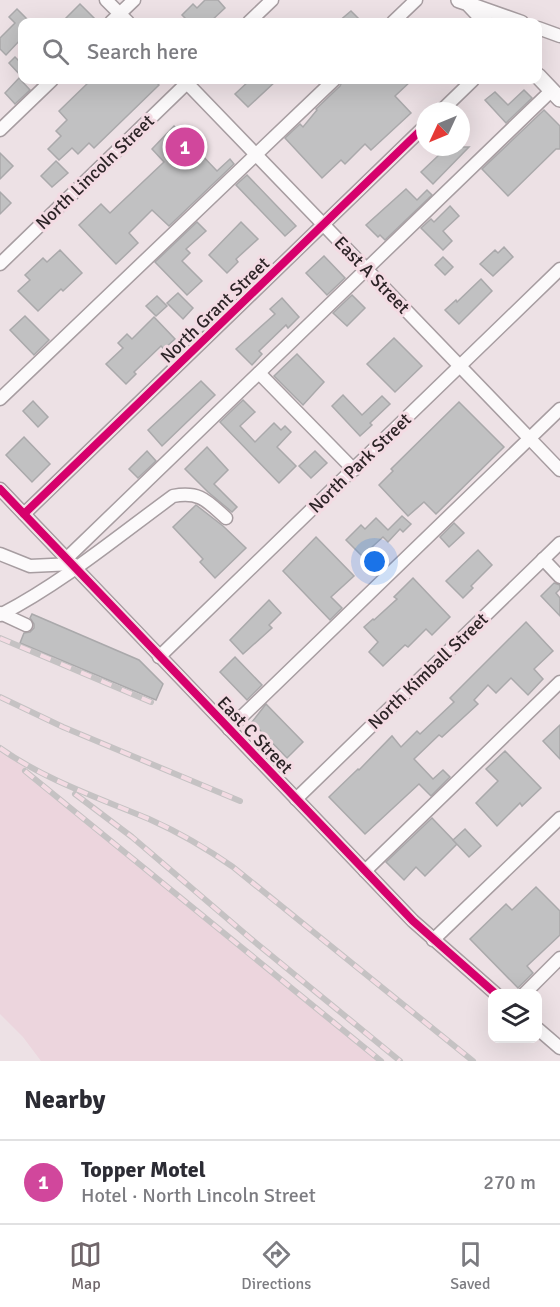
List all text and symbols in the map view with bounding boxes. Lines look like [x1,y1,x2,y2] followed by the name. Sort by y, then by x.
[18,18,542,84] search box
[39,35,72,68] icon: search
[87,38,198,65] text: Search here
[416,102,470,156] north arrow
[31,110,159,234] street label: North Lincoln Street
[166,124,204,170] pin: 1
[330,232,414,318] street label: East A Street
[156,252,274,368] street label: North Grant Street
[304,409,416,517] street label: North Park Street
[360,547,389,576] your location
[363,608,493,734] street label: North Kimball Street
[213,692,297,778] street label: East C Street
[488,989,542,1043] map controls
[488,989,542,1043] button: layers
[24,1084,105,1116] text: Nearby
[81,1156,206,1183] text: Topper Motel
[38,1170,49,1195] text: 1
[483,1170,536,1195] text: 270 m
[81,1183,316,1208] text: Hotel · North Lincoln Street
[69,1238,102,1294] tab: Map
[241,1238,311,1294] tab: Directions
[450,1238,491,1294] tab: Saved

